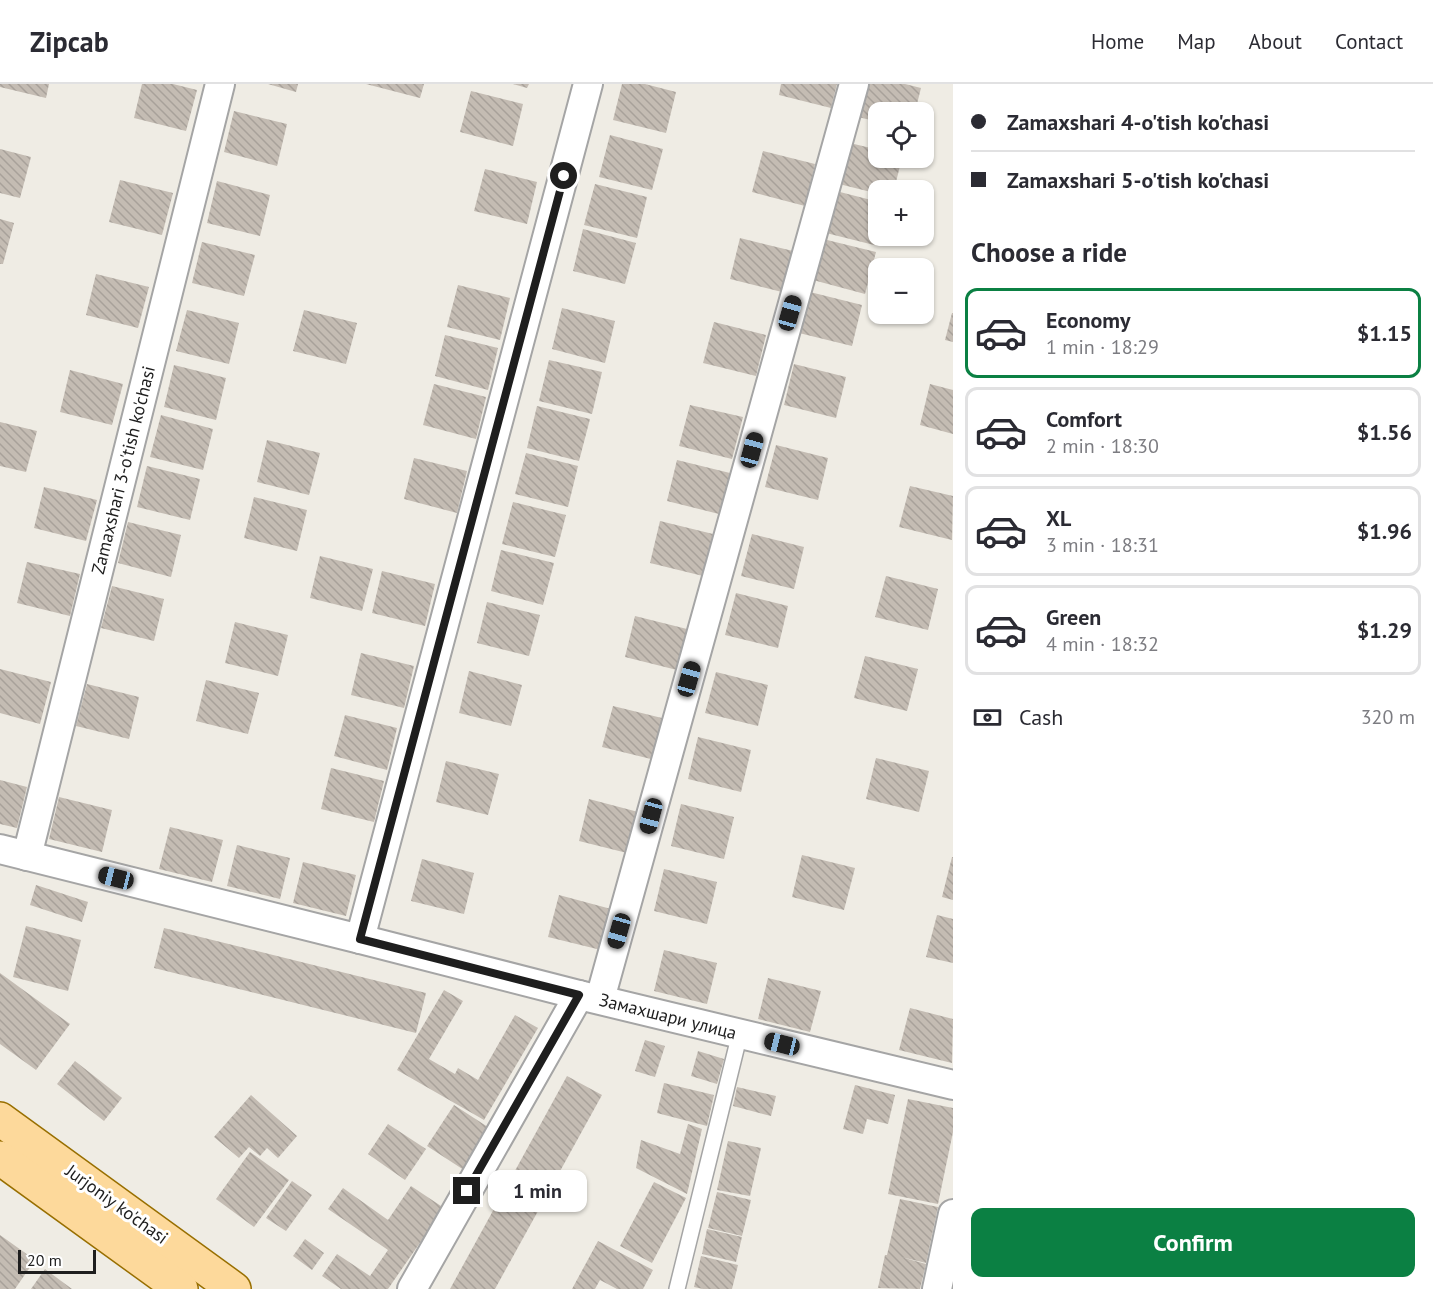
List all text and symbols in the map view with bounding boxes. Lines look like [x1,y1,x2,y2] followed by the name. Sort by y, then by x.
[30,23,109,60] text: Zipcab
[1091,28,1144,55] text: Home
[1177,28,1216,55] text: Map
[1249,28,1302,55] text: About
[1335,28,1403,55] text: Contact
[868,102,934,324] map controls
[868,102,934,168] button: locate
[1007,108,1269,136] text: Zamaxshari 4-o'tish ko'chasi
[550,162,577,189] route start
[1007,166,1269,194] text: Zamaxshari 5-o'tish ko'chasi
[868,180,934,246] button: +
[971,235,1127,269] text: Choose a ride
[868,258,934,324] button: −
[776,293,804,333] car
[974,306,1028,360] icon: car
[1046,306,1130,334] text: Economy
[1357,319,1412,347] text: $1.15
[1046,334,1159,360] text: 1 min · 18:29
[86,363,160,577] street label: Zamaxshari 3-o'tish ko'chasi
[974,405,1028,459] icon: car
[1046,405,1122,433] text: Comfort
[1357,418,1412,446] text: $1.56
[739,430,765,470] car
[1046,433,1159,459] text: 2 min · 18:30
[974,504,1028,558] icon: car
[1046,504,1071,532] text: XL
[1357,517,1412,545] text: $1.96
[1046,532,1159,558] text: 3 min · 18:31
[974,603,1028,657] icon: car
[1046,603,1101,631] text: Green
[1357,616,1412,644] text: $1.29
[1046,631,1159,657] text: 4 min · 18:32
[675,659,703,699] car
[971,701,1004,734] icon: cash
[1019,703,1063,731] text: Cash
[1361,704,1415,730] text: 320 m
[638,796,664,836] car
[96,865,136,891] car
[605,911,633,951] car
[597,988,739,1044] street label: Замахшари улица
[762,1031,802,1057] car
[60,1158,173,1249] street label: Jurjoniy ko'chasi
[488,1170,587,1212] callout: 1 min
[453,1177,480,1204] route end
[513,1178,562,1204] text: 1 min
[971,1208,1415,1277] button: Confirm
[18,1247,96,1274] scale bar
[27,1250,62,1270] text: 20 m

